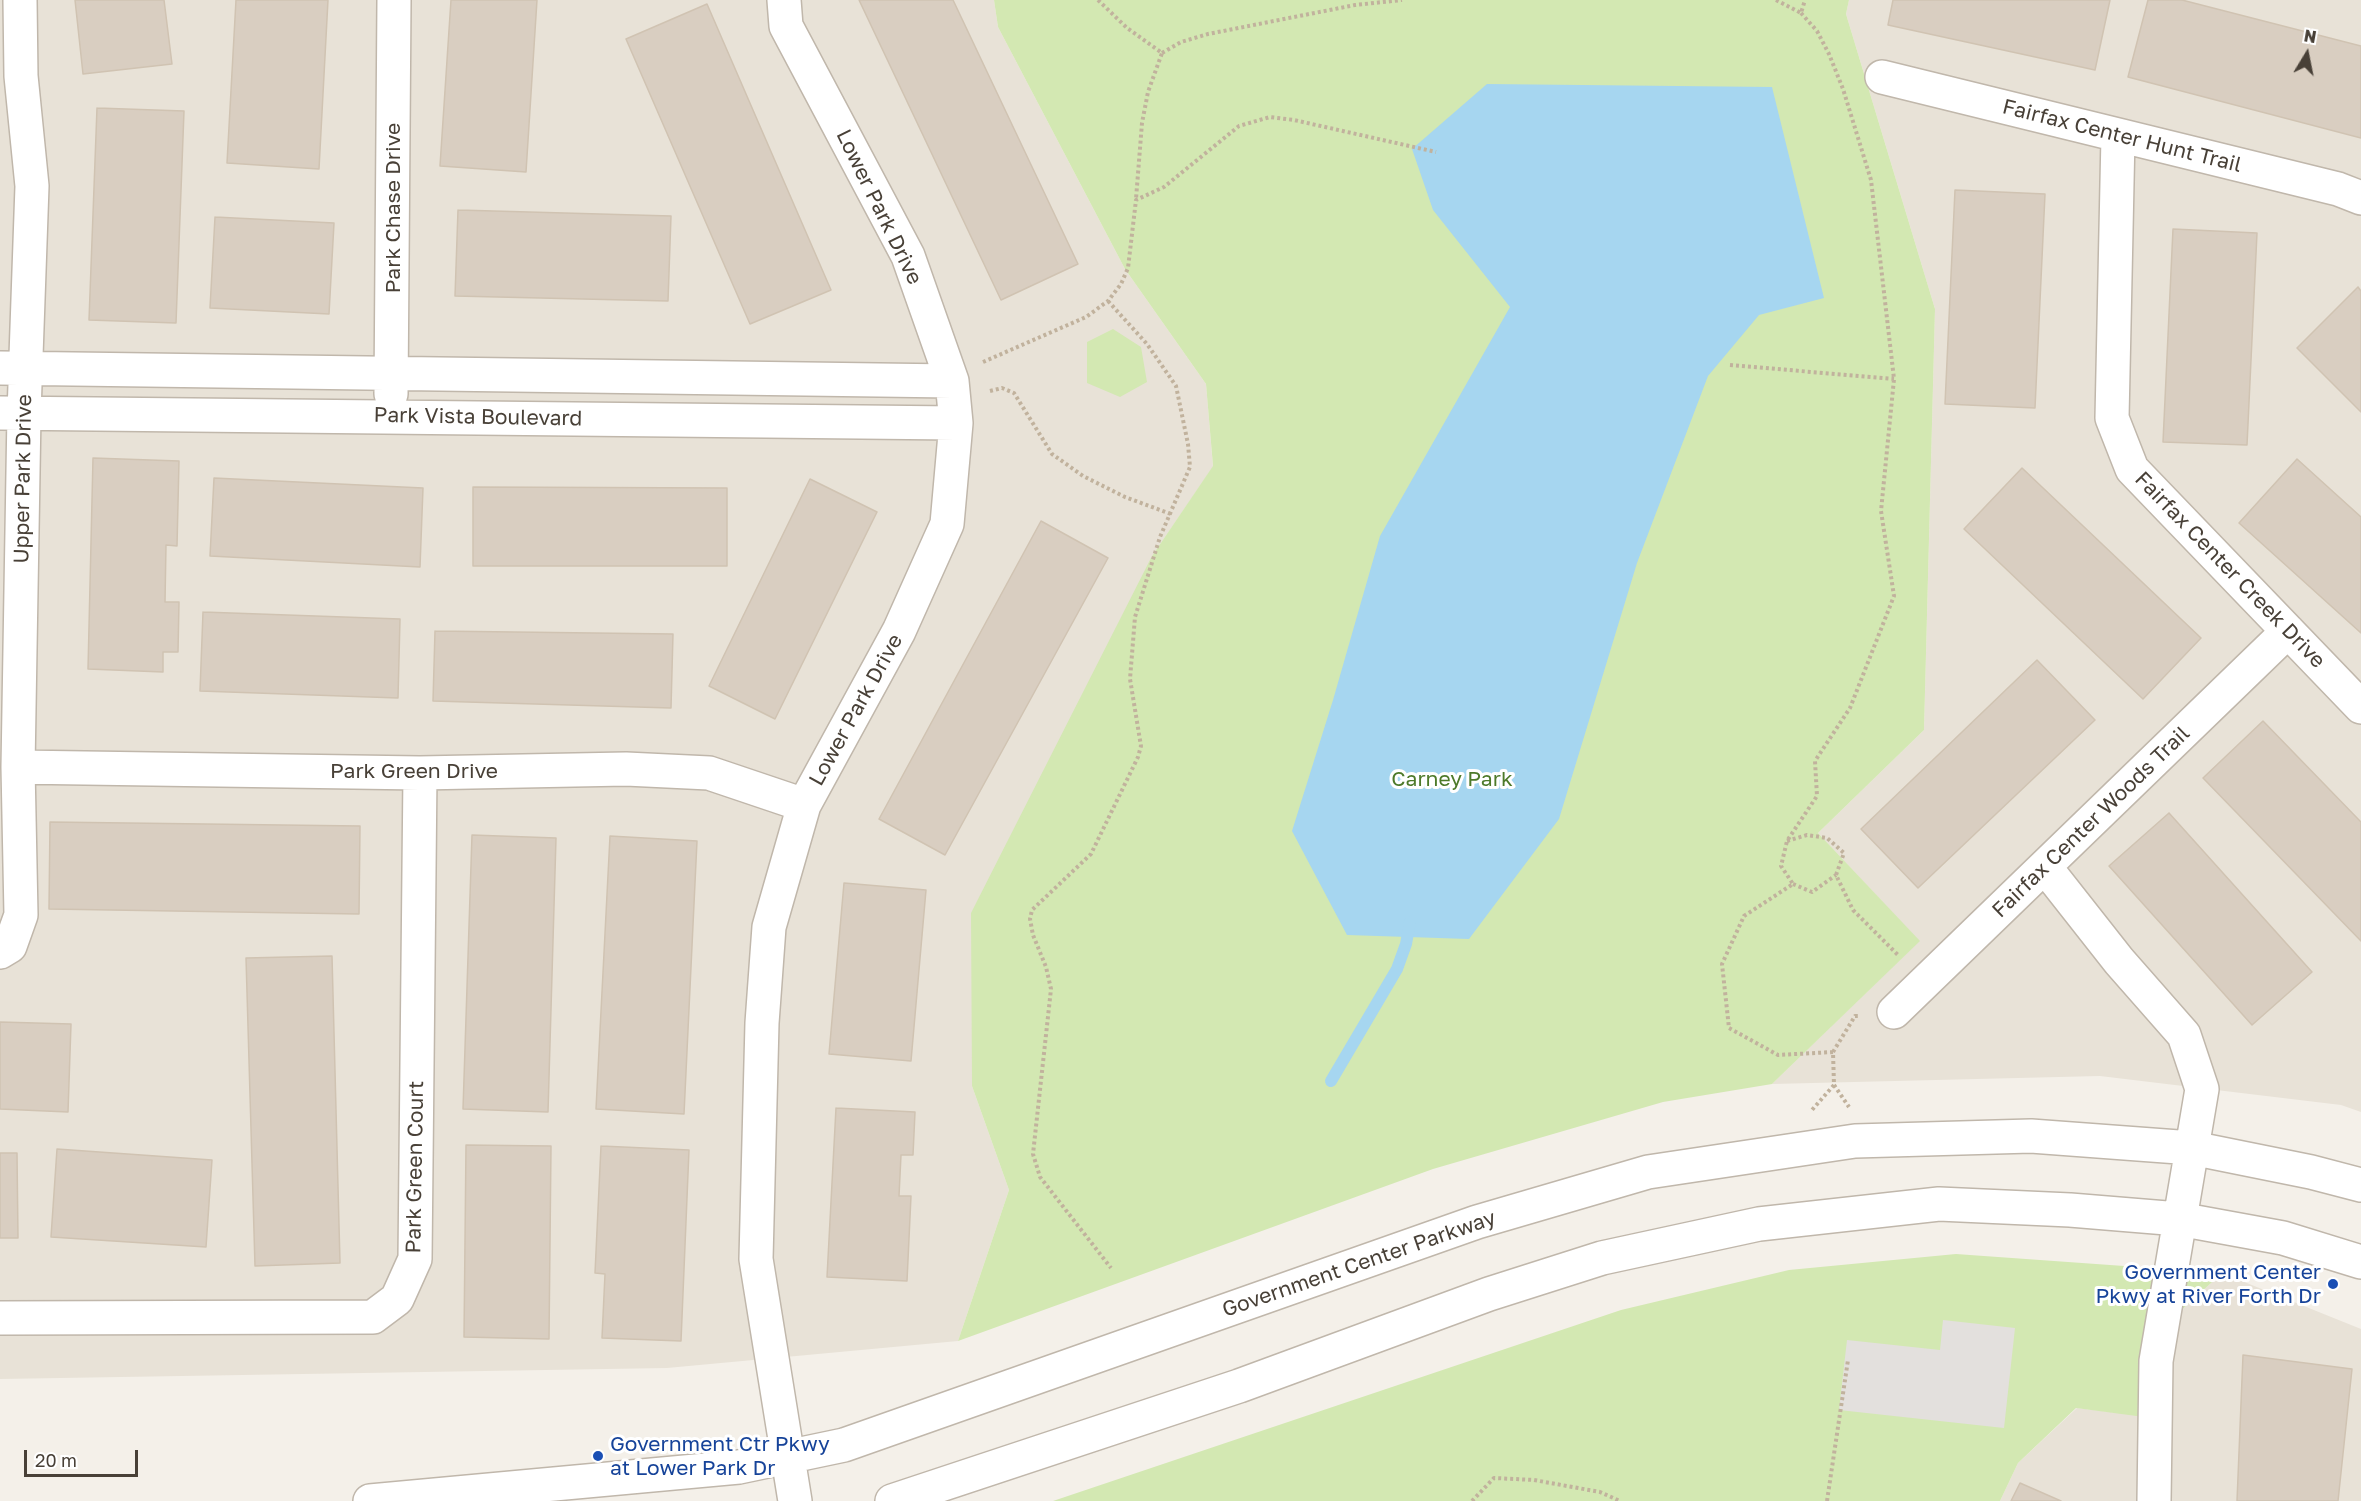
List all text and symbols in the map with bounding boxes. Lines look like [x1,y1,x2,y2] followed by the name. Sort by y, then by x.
[2277,24,2337,84] north arrow
[2302,25,2318,47] text: N
[2000,94,2244,178] street label: Fairfax Center Hunt Trail
[380,123,406,293] street label: Park Chase Drive
[831,125,927,289] street label: Lower Park Drive
[9,394,37,564] street label: Upper Park Drive
[373,403,583,431] street label: Park Vista Boulevard
[2130,467,2330,673] street label: Fairfax Center Creek Drive
[804,630,908,790] street label: Lower Park Drive
[1987,721,2195,923] street label: Fairfax Center Woods Trail
[330,758,498,784] street label: Park Green Drive
[1391,766,1513,792] park label: Carney Park
[401,1080,429,1254] street label: Park Green Court
[1219,1205,1499,1323] street label: Government Center Parkway
[2096,1259,2321,1309] place label: Government Center Pkwy at River Forth Dr
[2326,1277,2340,1291] marker: Government Center Pkwy at River Forth Dr
[610,1431,830,1481] place label: Government Ctr Pkwy at Lower Park Dr
[27,1438,141,1476] scale bar
[35,1449,77,1471] text: 20 m
[591,1449,605,1463] marker: Government Ctr Pkwy at Lower Park Dr

